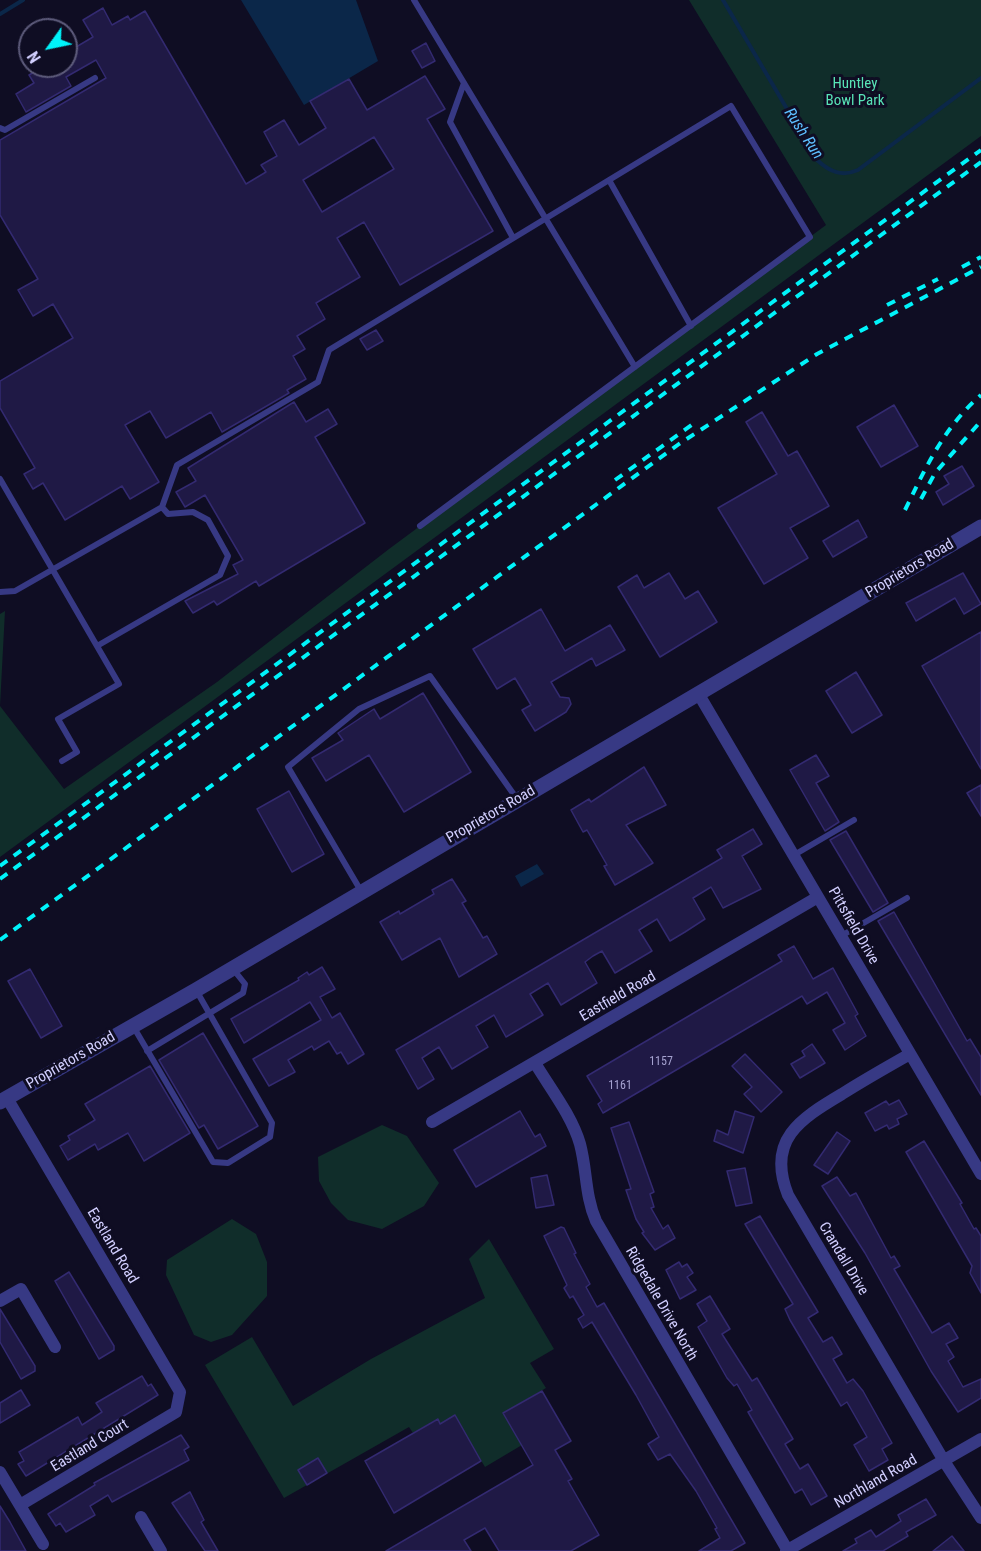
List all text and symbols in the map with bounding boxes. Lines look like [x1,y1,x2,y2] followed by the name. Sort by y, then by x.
[18,18,78,78] north arrow
[24,48,45,66] text: N
[825,75,885,110] park label: Huntley Bowl Park
[779,105,827,163] water label: Rush Run
[863,536,957,602] street label: Proprietors Road
[443,782,539,848] street label: Proprietors Road
[824,884,882,968] street label: Pittsfield Drive
[577,968,659,1026] street label: Eastfield Road
[23,1028,119,1094] street label: Proprietors Road
[649,1055,673,1069] house number: 1157
[608,1079,632,1093] house number: 1161
[82,1205,142,1287] street label: Eastland Road
[814,1219,872,1299] street label: Crandall Drive
[621,1244,701,1364] street label: Ridgedale Drive North
[48,1416,132,1476] street label: Eastland Court
[832,1451,920,1513] street label: Northland Road

